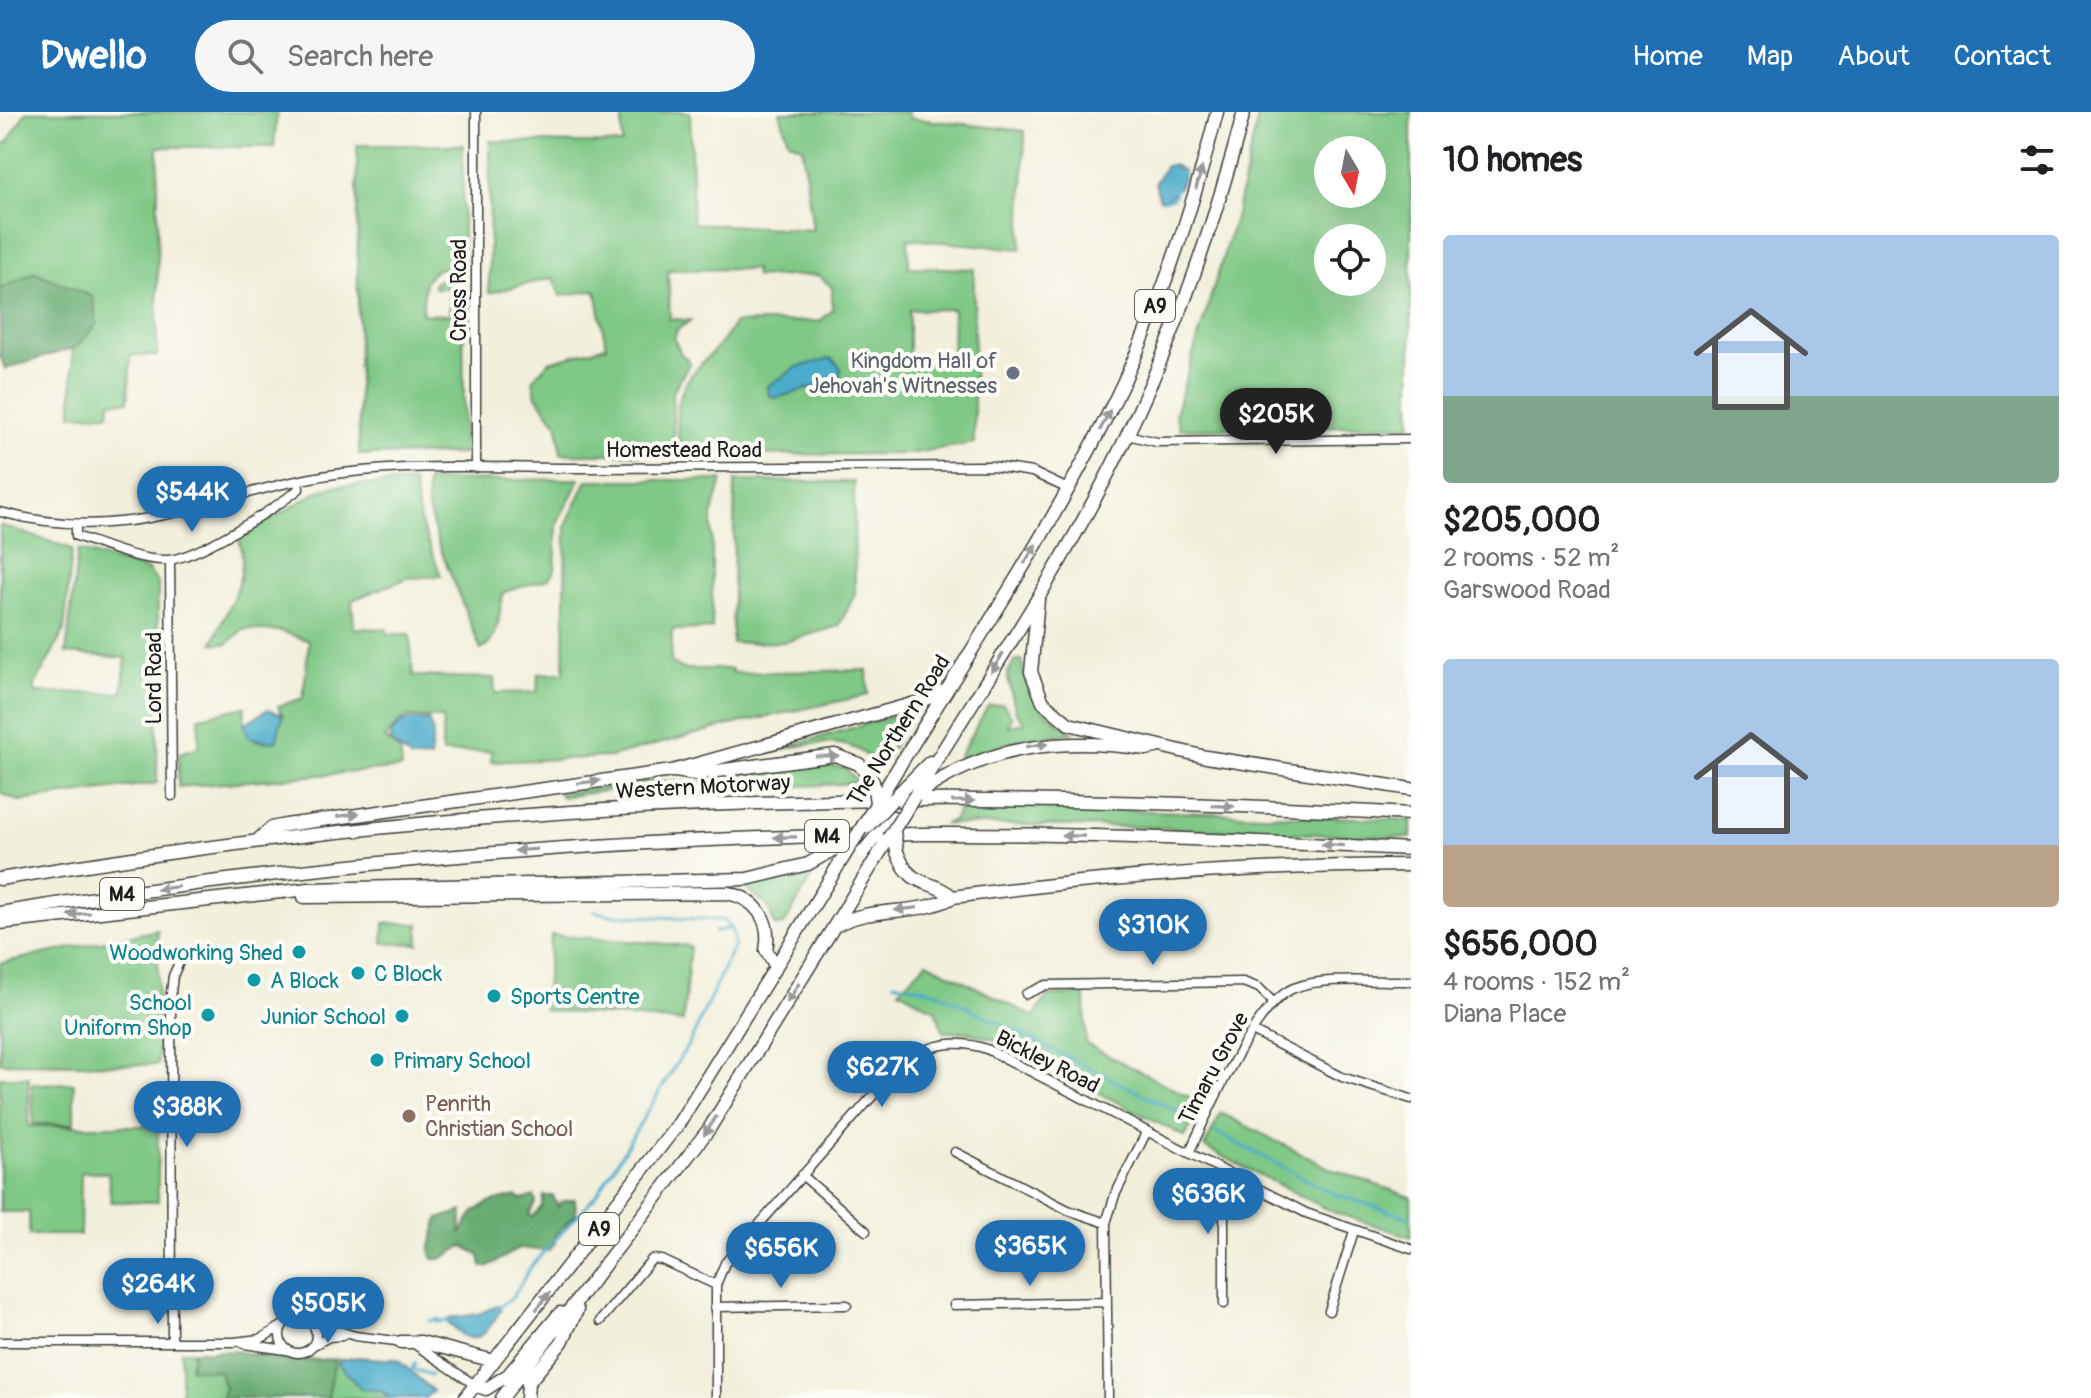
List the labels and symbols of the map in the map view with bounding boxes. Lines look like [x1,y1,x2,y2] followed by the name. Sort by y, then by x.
[1314,136,1386,208] north arrow
[1194,166,1206,191] one-way arrow
[445,239,473,341] street label: Cross Road
[1135,290,1175,322] road number: A9
[809,347,997,400] place label: Kingdom Hall of Jehovah's Witnesses
[1004,364,1022,382] marker: Kingdom Hall of Jehovah's Witnesses
[1220,388,1332,456] pin: $205K
[1098,409,1112,432] one-way arrow
[606,436,762,464] street label: Homestead Road
[136,466,248,534] pin: $544K
[1022,544,1037,565] one-way arrow
[140,632,168,724] street label: Lord Road
[841,650,957,811] street label: The Northern Road
[991,652,1005,674] one-way arrow
[1025,738,1050,751] one-way arrow
[815,750,840,762] one-way arrow
[615,768,791,806] street label: Western Motorway
[577,776,602,789] one-way arrow
[951,795,976,807] one-way arrow
[1211,799,1236,812] one-way arrow
[336,808,361,821] one-way arrow
[805,820,849,852] road number: M4
[1060,829,1085,842] one-way arrow
[772,831,797,844] one-way arrow
[1320,839,1345,852] one-way arrow
[513,844,538,857] one-way arrow
[100,878,144,910] road number: M4
[155,882,180,895] one-way arrow
[1097,899,1209,967] pin: $310K
[893,903,918,916] one-way arrow
[66,908,91,921] one-way arrow
[109,939,283,967] place label: Woodworking Shed
[290,943,308,961] marker: Woodworking Shed
[374,960,442,988] place label: C Block
[349,964,367,982] marker: C Block
[270,967,339,995] place label: A Block
[245,971,263,989] marker: A Block
[787,982,801,1004] one-way arrow
[510,983,640,1011] place label: Sports Centre
[485,987,503,1005] marker: Sports Centre
[64,989,192,1042] place label: School Uniform Shop
[260,1003,386,1031] place label: Junior School
[199,1006,217,1024] marker: School Uniform Shop
[393,1007,411,1025] marker: Junior School
[1173,1007,1255,1130] street label: Timaru Grove
[991,1024,1104,1100] street label: Bickley Road
[826,1041,938,1109] pin: $627K
[393,1047,531,1075] place label: Primary School
[368,1051,386,1069] marker: Primary School
[131,1081,243,1149] pin: $388K
[425,1090,573,1143] place label: Penrith Christian School
[400,1107,418,1125] marker: Penrith Christian School
[703,1116,718,1137] one-way arrow
[1152,1168,1264,1236] pin: $636K
[579,1213,619,1245] road number: A9
[974,1220,1086,1288] pin: $365K
[725,1222,837,1290] pin: $656K
[102,1258,214,1326] pin: $264K
[272,1277,384,1345] pin: $505K
[535,1291,551,1311] one-way arrow

